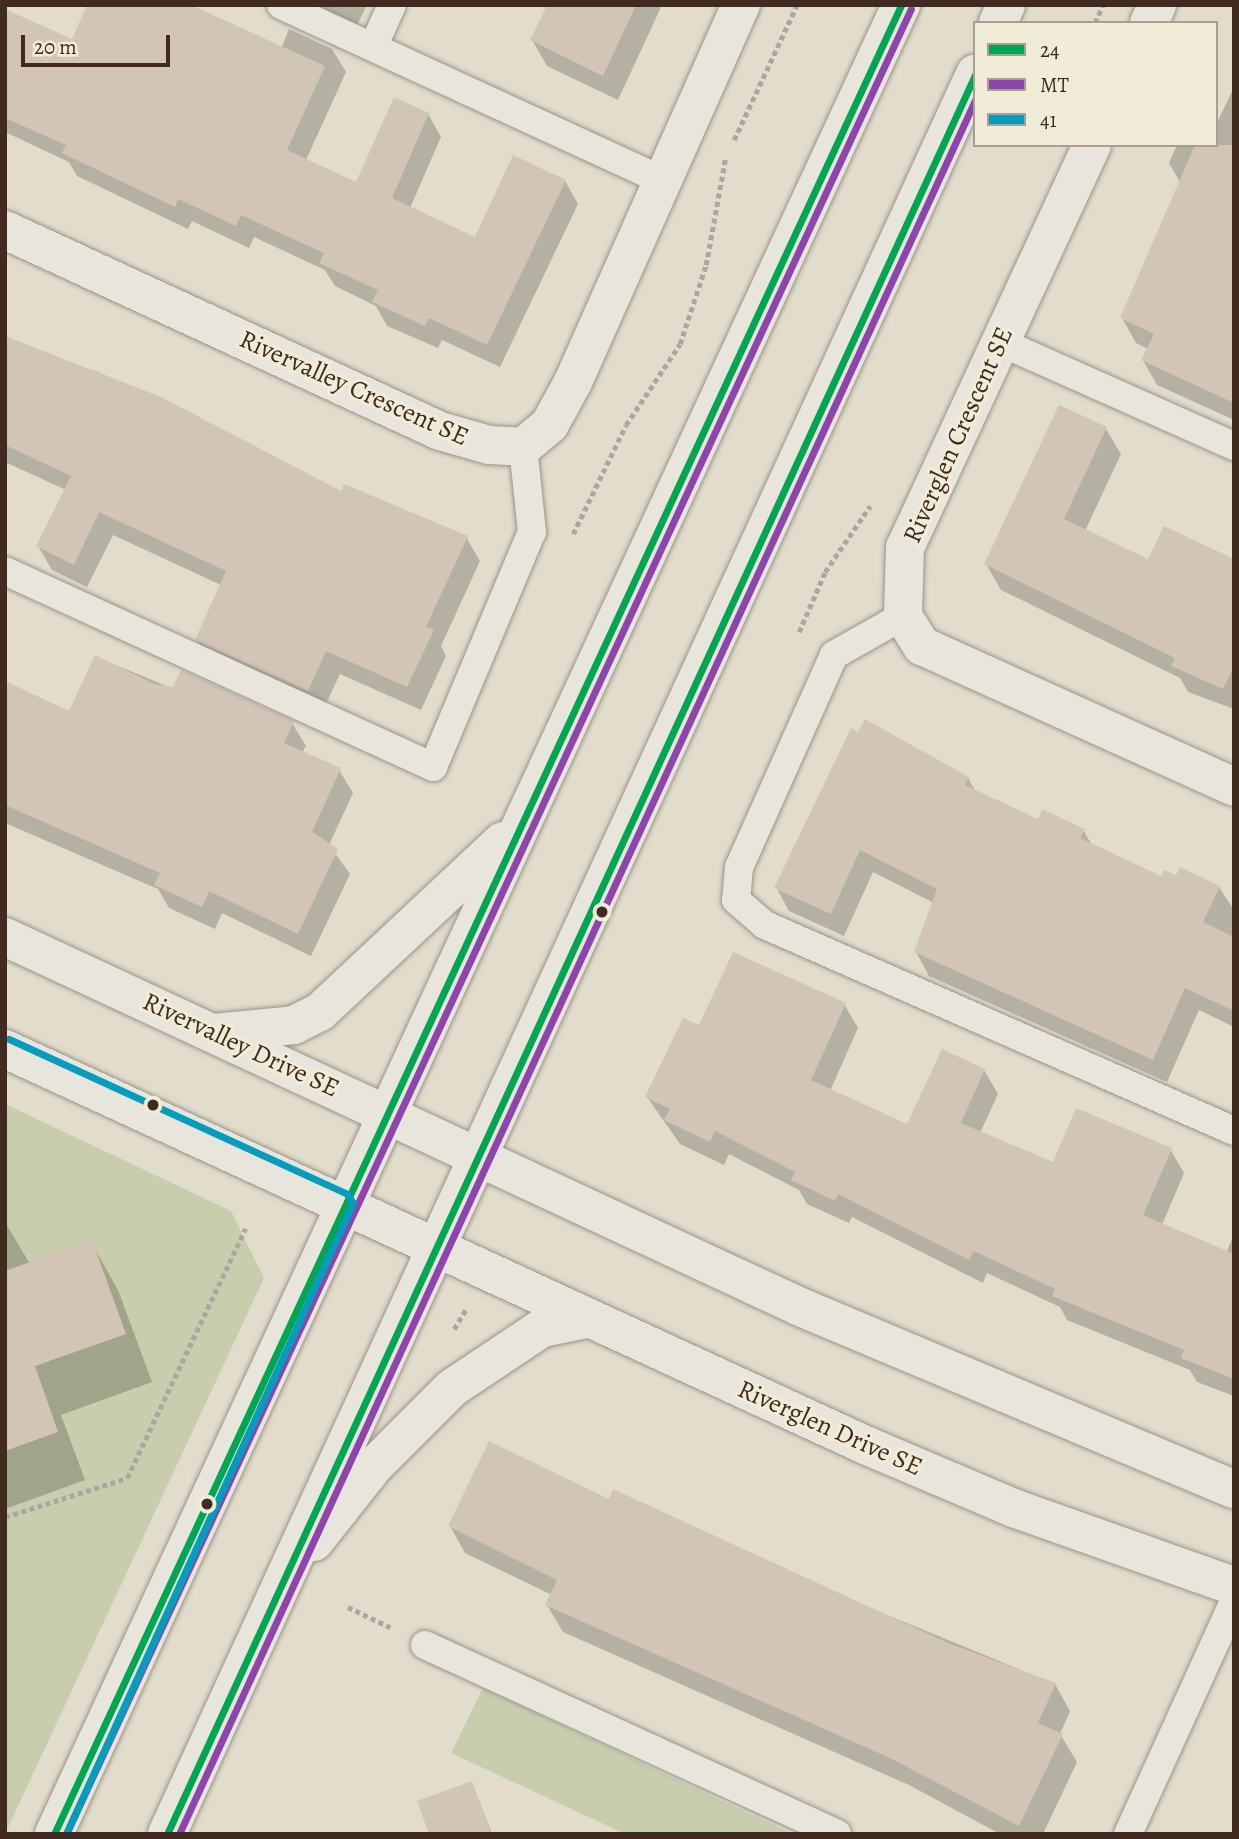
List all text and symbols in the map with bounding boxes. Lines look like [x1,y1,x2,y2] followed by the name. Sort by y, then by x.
[24,21,173,65] scale bar
[973,21,1218,147] legend
[34,33,77,61] text: 20 m
[1040,36,1060,64] text: 24
[1040,71,1069,99] text: MT
[1040,106,1057,134] text: 41
[896,322,1020,548] street label: Riverglen Crescent SE
[235,323,473,453] street label: Rivervalley Crescent SE
[595,905,609,919] unlabelled marker
[138,986,344,1104] street label: Rivervalley Drive SE
[146,1098,160,1112] unlabelled marker
[733,1373,927,1483] street label: Riverglen Drive SE
[200,1497,214,1511] unlabelled marker

